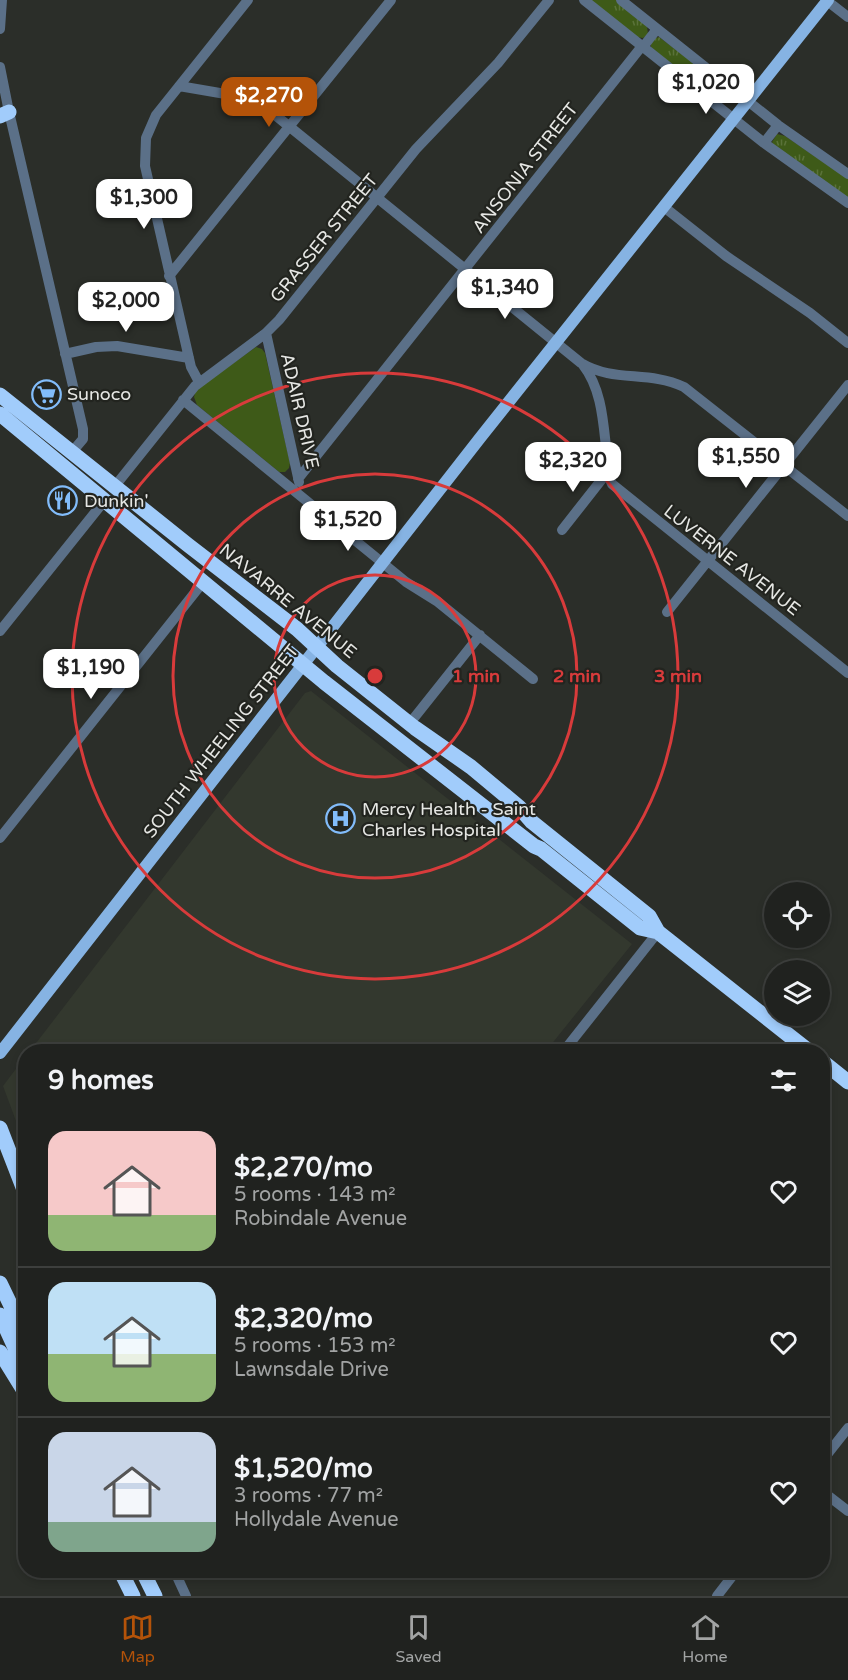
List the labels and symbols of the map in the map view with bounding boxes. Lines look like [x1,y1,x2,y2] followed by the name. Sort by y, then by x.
[657,64,755,115] pin: $1,020
[220,77,318,128] pin: $2,270
[467,98,583,238] street label: ANSONIA STREET
[265,169,383,307] street label: GRASSER STREET
[95,179,193,230] pin: $1,300
[456,269,554,320] pin: $1,340
[77,282,175,333] pin: $2,000
[276,351,324,471] street label: ADAIR DRIVE
[30,378,62,410] supermarket icon: Sunoco
[67,383,131,405] place label: Sunoco
[697,438,795,489] pin: $1,550
[524,442,622,493] pin: $2,320
[47,485,79,517] restaurant icon: Dunkin'
[84,490,149,512] place label: Dunkin'
[659,500,805,620] street label: LUVERNE AVENUE
[299,501,397,552] pin: $1,520
[215,539,361,663] street label: NAVARRE AVENUE
[139,640,303,842] street label: SOUTH WHEELING STREET
[42,649,140,700] pin: $1,190
[452,665,500,687] text: 1 min
[553,665,601,687] text: 2 min
[654,665,702,687] text: 3 min
[365,666,385,686] centre of rings
[362,798,536,841] place label: Mercy Health - Saint Charles Hospital
[325,803,357,835] hospital icon: Mercy Health - Saint Charles Hospital

